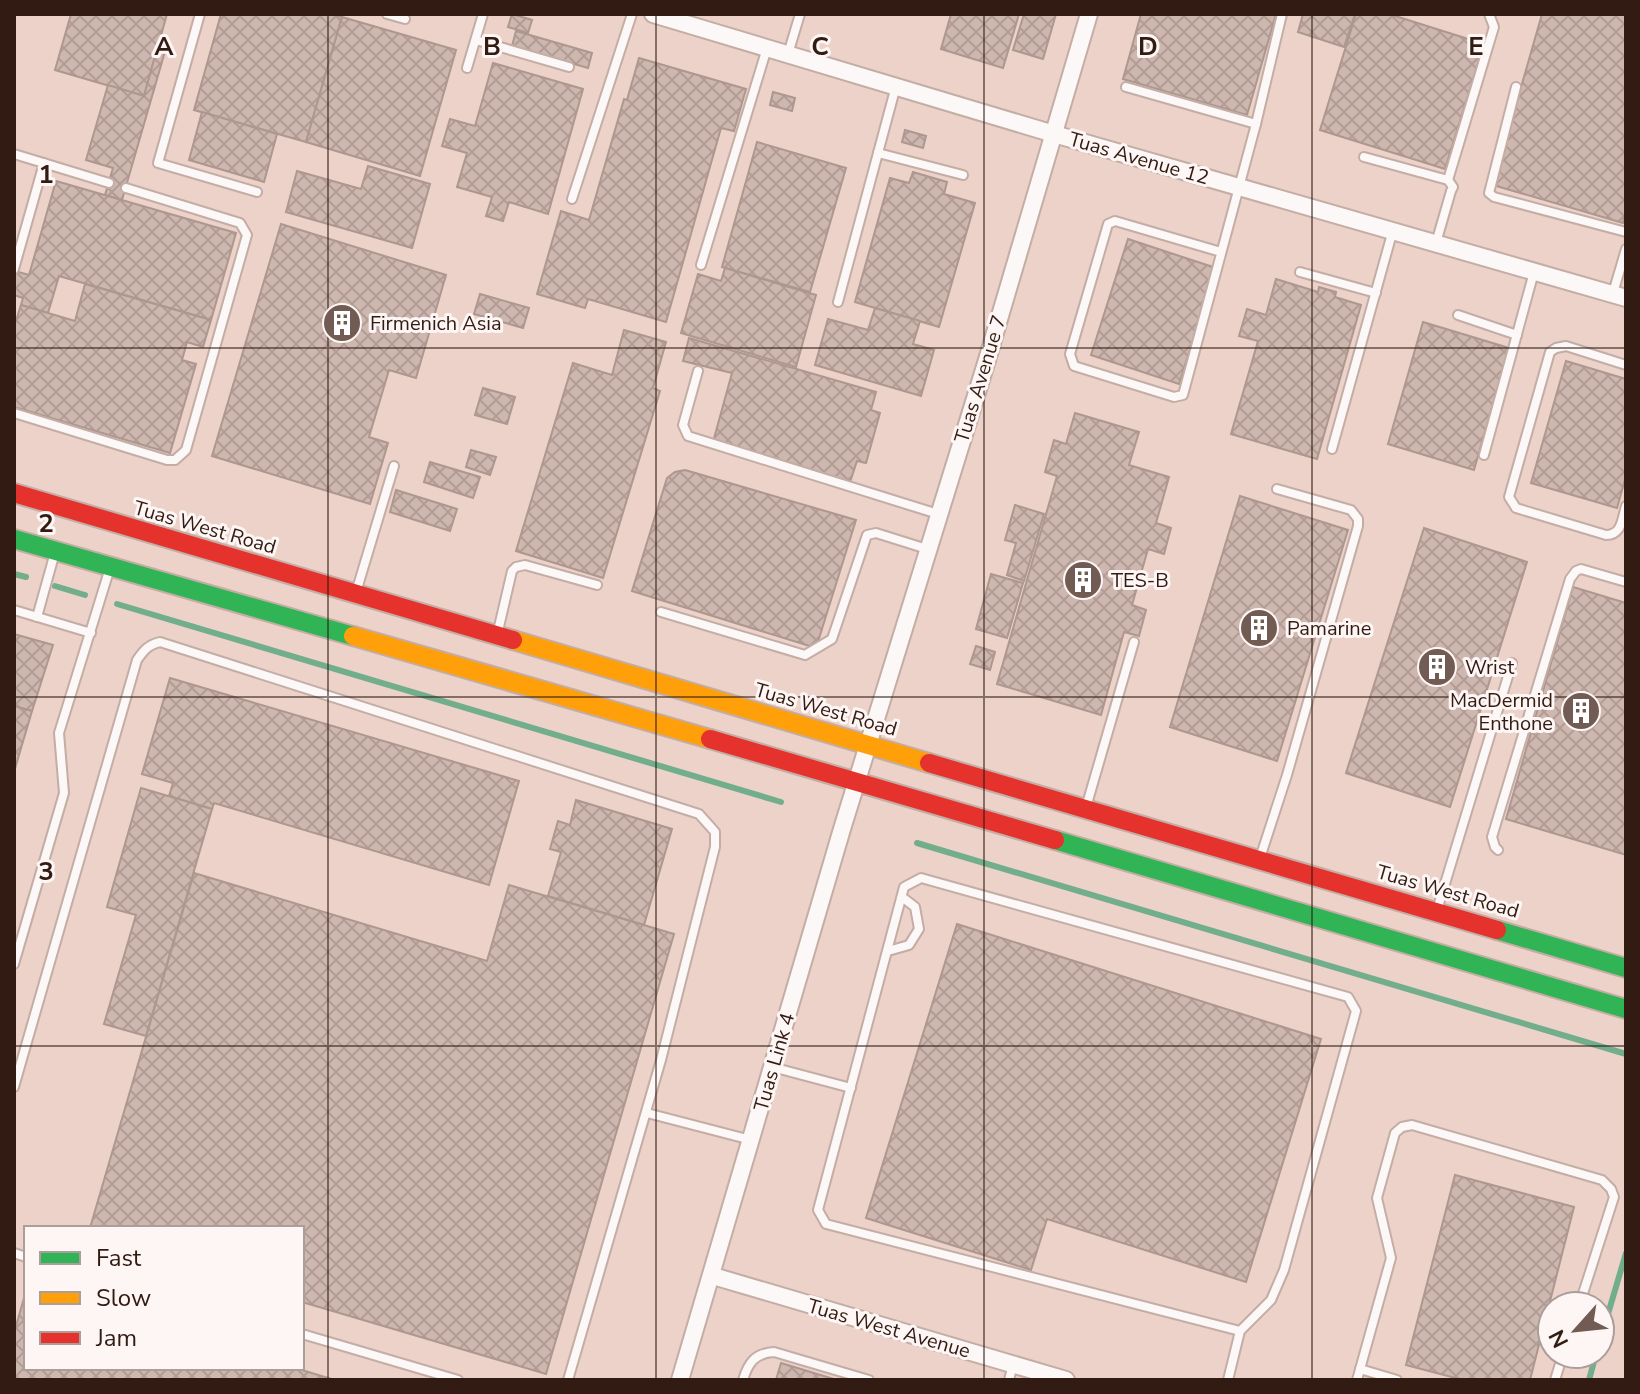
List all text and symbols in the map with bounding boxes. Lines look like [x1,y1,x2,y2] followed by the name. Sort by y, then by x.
[154,29,174,64] text: A
[483,29,501,64] text: B
[811,29,829,64] text: C
[1138,29,1158,64] text: D
[1468,29,1484,64] text: E
[1066,126,1212,191] street label: Tuas Avenue 12
[38,157,54,192] text: 1
[321,302,363,344] building icon: Firmenich Asia
[370,310,502,337] place label: Firmenich Asia
[948,312,1013,446] street label: Tuas Avenue 7
[131,494,279,561] street label: Tuas West Road
[38,506,54,541] text: 2
[1062,559,1104,601] building icon: TES-B
[1111,567,1169,594] place label: TES-B
[1238,607,1280,649] building icon: Pamarine
[1287,615,1371,642] place label: Pamarine
[1416,646,1458,688] building icon: Wrist
[1465,654,1515,681] place label: Wrist
[752,676,900,743] street label: Tuas West Road
[1450,687,1553,737] place label: MacDermid Enthone
[1560,690,1602,732] building icon: MacDermid Enthone
[38,854,54,889] text: 3
[1374,858,1522,925] street label: Tuas West Road
[748,1010,801,1114] street label: Tuas Link 4
[24,1226,304,1370] legend
[96,1242,142,1274] text: Fast
[96,1282,151,1314] text: Slow
[1536,1290,1616,1370] north arrow
[804,1292,974,1365] street label: Tuas West Avenue
[95,1322,137,1354] text: Jam
[1542,1324,1576,1353] text: N

